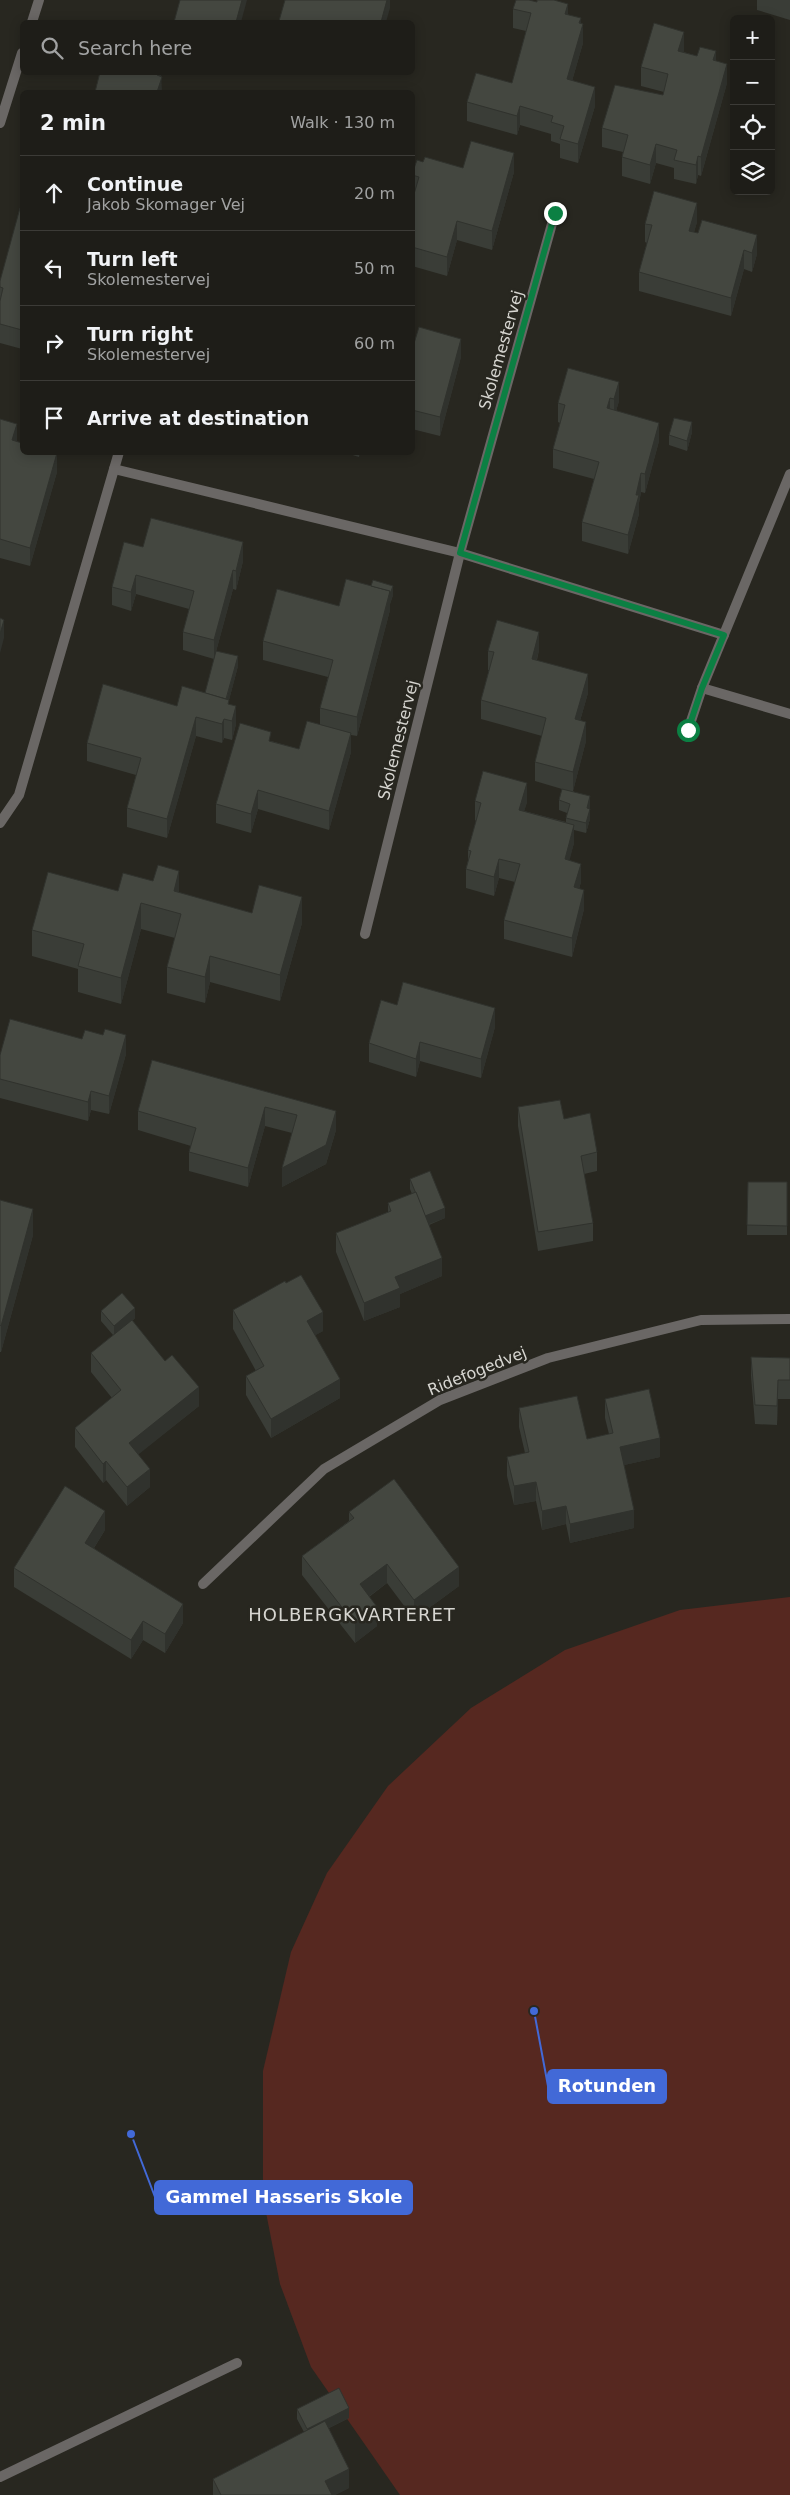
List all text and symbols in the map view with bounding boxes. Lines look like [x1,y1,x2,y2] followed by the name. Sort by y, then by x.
[730,15,775,195] map controls
[730,15,775,60] button: +
[20,20,415,75] search box
[38,34,66,62] icon: search
[78,37,192,59] text: Search here
[730,60,775,105] button: −
[730,105,775,150] button: locate
[40,111,106,135] text: 2 min
[290,113,395,132] text: Walk · 130 m
[730,150,775,195] button: layers
[87,173,183,195] text: Continue
[40,179,68,207] icon: ahead
[354,184,395,203] text: 20 m
[87,195,245,214] text: Jakob Skomager Vej
[544,202,567,225] route end
[87,248,178,270] text: Turn left
[40,254,68,282] icon: left
[354,259,395,278] text: 50 m
[87,270,210,289] text: Skolemestervej
[475,288,527,412] street label: Skolemestervej
[87,323,193,345] text: Turn right
[40,329,68,357] icon: right
[354,334,395,353] text: 60 m
[87,345,210,364] text: Skolemestervej
[40,404,68,432] icon: arrive
[87,407,309,429] text: Arrive at destination
[374,678,422,802] street label: Skolemestervej
[677,719,700,742] route start
[425,1343,529,1399] street label: Ridefogedvej
[248,1604,456,1625] district label: HOLBERGKVARTERET
[548,2070,666,2103] callout: Rotunden
[558,2075,656,2096] text: Rotunden
[155,2181,412,2214] callout: Gammel Hasseris Skole
[165,2186,403,2207] text: Gammel Hasseris Skole

